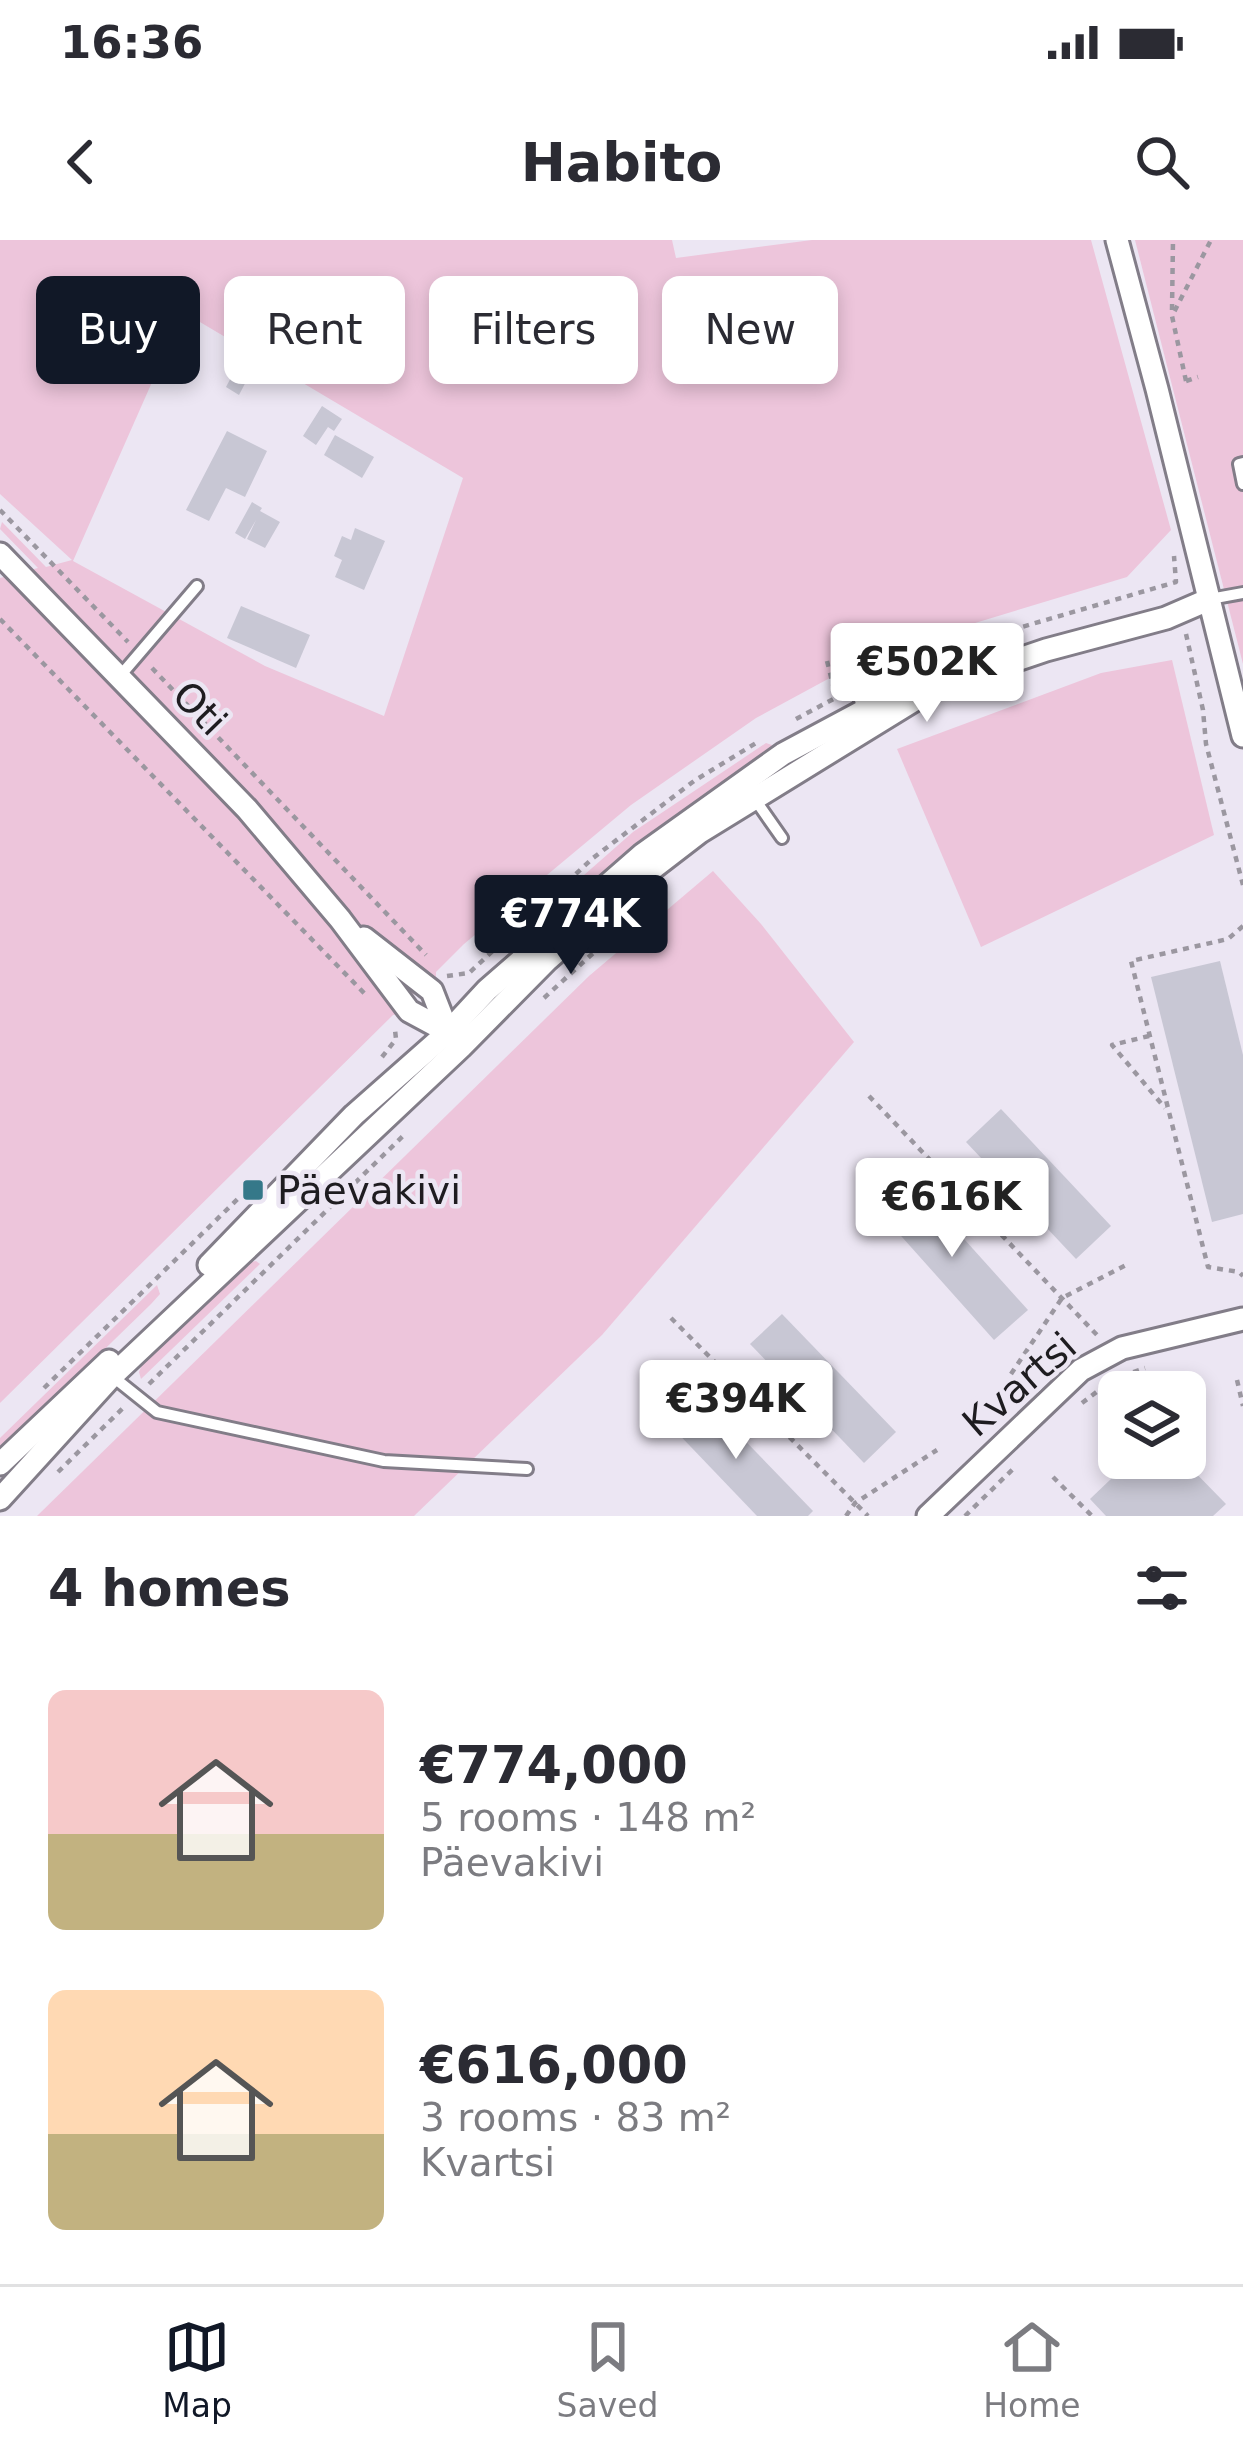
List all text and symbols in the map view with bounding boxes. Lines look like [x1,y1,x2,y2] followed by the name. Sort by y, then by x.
[60,16,203,69] text: 16:36
[48,129,114,195] icon: back
[1129,129,1195,195] icon: search
[521,131,722,194] text: Habito
[36,276,200,384] chip: Buy
[224,276,405,384] chip: Rent
[429,276,638,384] chip: Filters
[662,276,838,384] chip: New
[843,623,1011,725] pin: €502K
[858,639,996,684] text: €502K
[164,672,236,744] street label: Oti
[487,875,655,977] pin: €774K
[502,891,640,936] text: €774K
[868,1158,1036,1260] pin: €616K
[277,1168,461,1213] place label: Päevakivi
[883,1174,1021,1219] text: €616K
[240,1177,266,1203] marker: Päevakivi
[954,1323,1085,1446] street label: Kvartsi
[652,1360,820,1462] pin: €394K
[1098,1371,1206,1479] map controls
[1098,1371,1206,1479] button: layers
[667,1376,805,1421] text: €394K
[1129,1555,1195,1621] icon: filters
[48,1559,291,1618] text: 4 homes
[420,1736,688,1795] text: €774,000
[144,1738,288,1882] icon: home
[420,1795,756,1840] text: 5 rooms · 148 m²
[420,1840,604,1885] text: Päevakivi
[420,2036,688,2095] text: €616,000
[144,2038,288,2182] icon: home
[420,2095,731,2140] text: 3 rooms · 83 m²
[420,2140,555,2185] text: Kvartsi
[162,2314,232,2425] tab: Map
[557,2314,659,2425] tab: Saved
[983,2314,1081,2425] tab: Home

